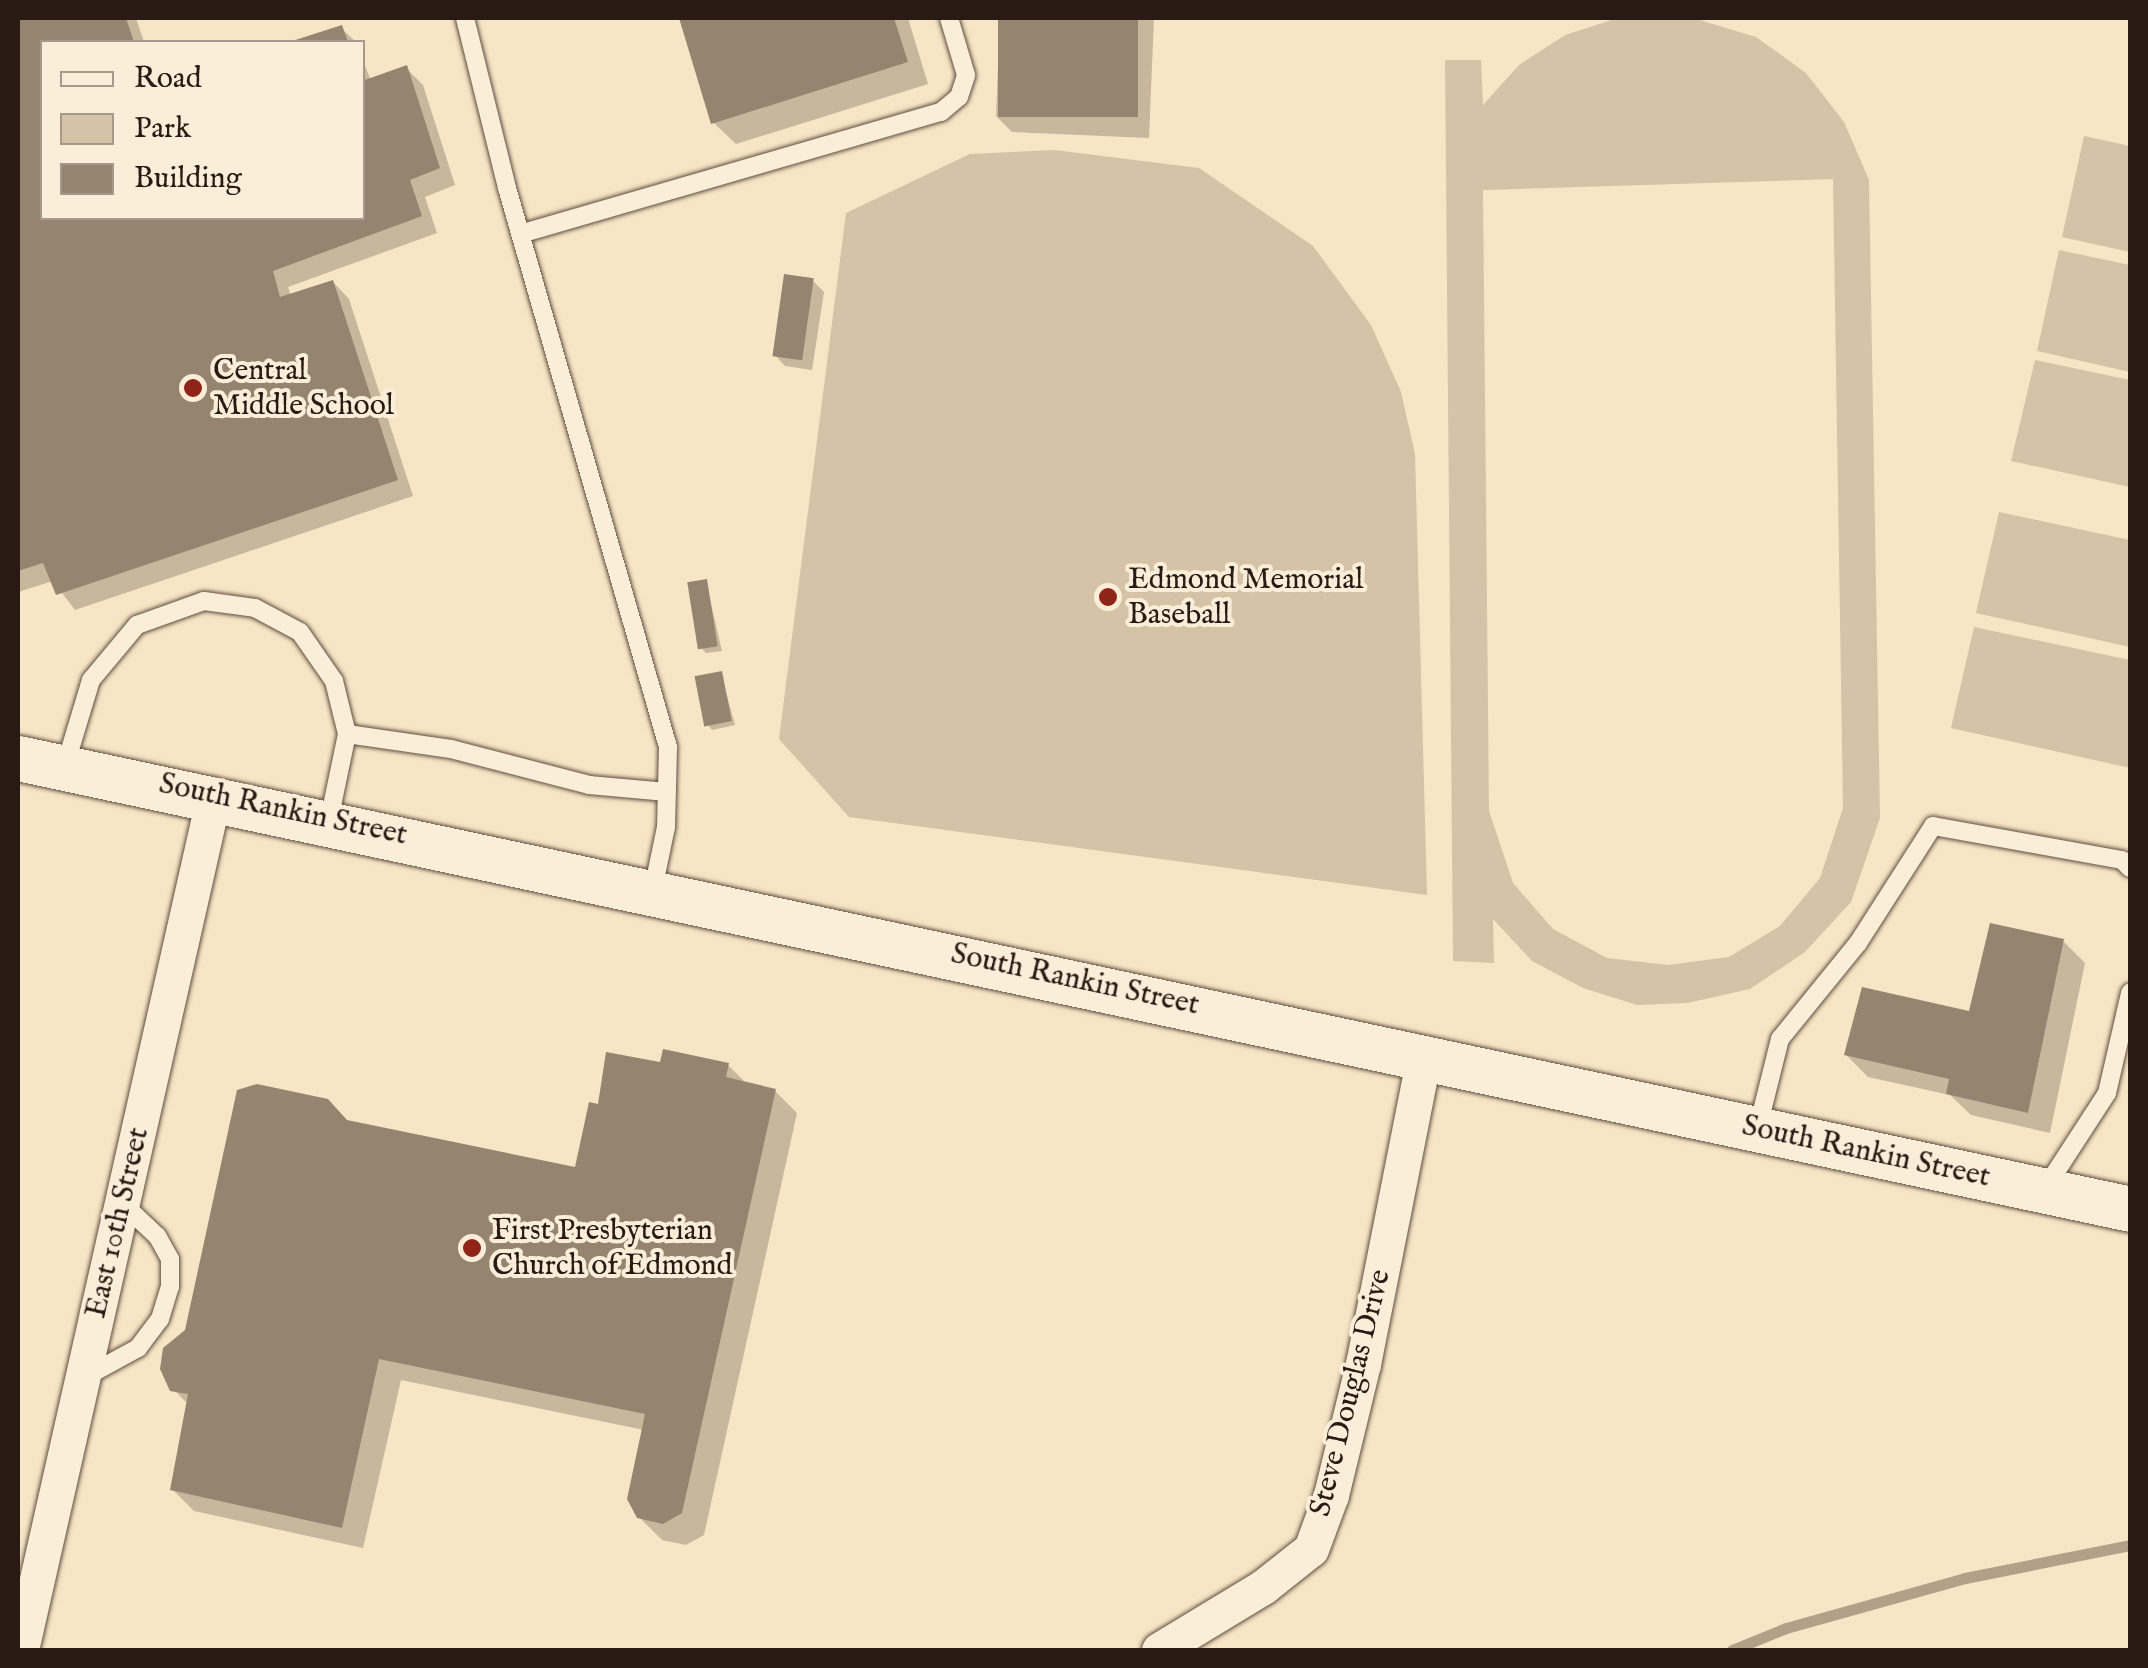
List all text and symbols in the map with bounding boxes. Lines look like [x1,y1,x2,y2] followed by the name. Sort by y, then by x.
[40,40,365,220] legend
[134,60,202,98] text: Road
[134,110,191,148] text: Park
[134,160,242,198] text: Building
[213,353,394,424] place label: Central Middle School
[182,377,204,399] marker: Central Middle School
[1128,562,1364,632] place label: Edmond Memorial Baseball
[1097,586,1119,608] marker: Edmond Memorial Baseball
[156,766,410,854] street label: South Rankin Street
[948,936,1202,1024] street label: South Rankin Street
[1739,1108,1993,1196] street label: South Rankin Street
[79,1124,157,1322] street label: East 10th Street
[492,1213,733,1284] place label: First Presbyterian Church of Edmond
[461,1237,483,1259] marker: First Presbyterian Church of Edmond
[1303,1266,1399,1520] street label: Steve Douglas Drive

